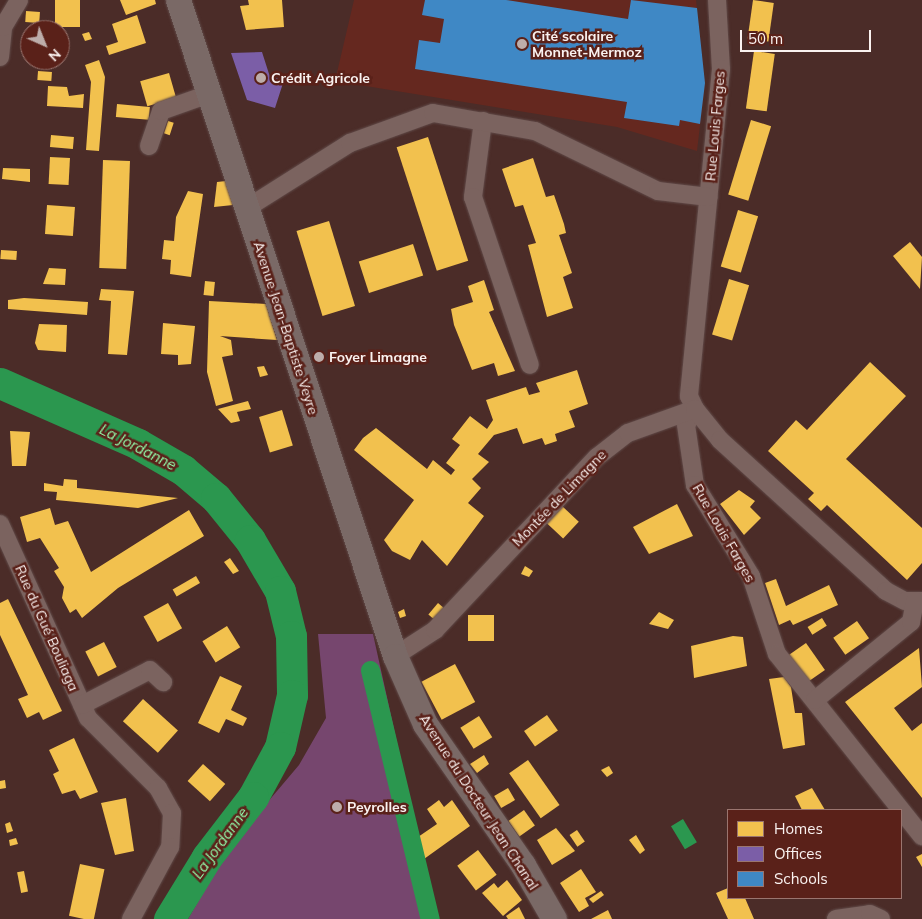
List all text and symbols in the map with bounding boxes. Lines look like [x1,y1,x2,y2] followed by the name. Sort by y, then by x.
[20,20,70,70] north arrow
[742,20,873,52] scale bar
[532,28,642,60] place label: Cité scolaire Monnet-Mermoz
[748,29,783,48] text: 50 m
[516,38,528,50] marker: Cité scolaire Monnet-Mermoz
[45,45,65,65] text: N
[271,70,370,86] place label: Crédit Agricole
[702,70,728,182] street label: Rue Louis Farges
[255,72,267,84] marker: Crédit Agricole
[250,239,322,417] street label: Avenue Jean-Baptiste Veyre
[329,349,427,365] place label: Foyer Limagne
[313,351,325,363] marker: Foyer Limagne
[97,420,179,474] water label: La Jordanne
[509,446,609,550] street label: Montée de Limagne
[689,481,759,585] street label: Rue Louis Farges
[12,562,82,694] street label: Rue du Gué Bouliaga
[416,711,542,893] street label: Avenue du Docteur Jean Chanal
[347,799,407,815] place label: Peyrolles
[331,801,343,813] marker: Peyrolles
[188,804,252,882] water label: La Jordanne
[727,809,902,899] legend
[774,819,823,838] text: Homes
[774,844,822,863] text: Offices
[774,869,828,888] text: Schools

